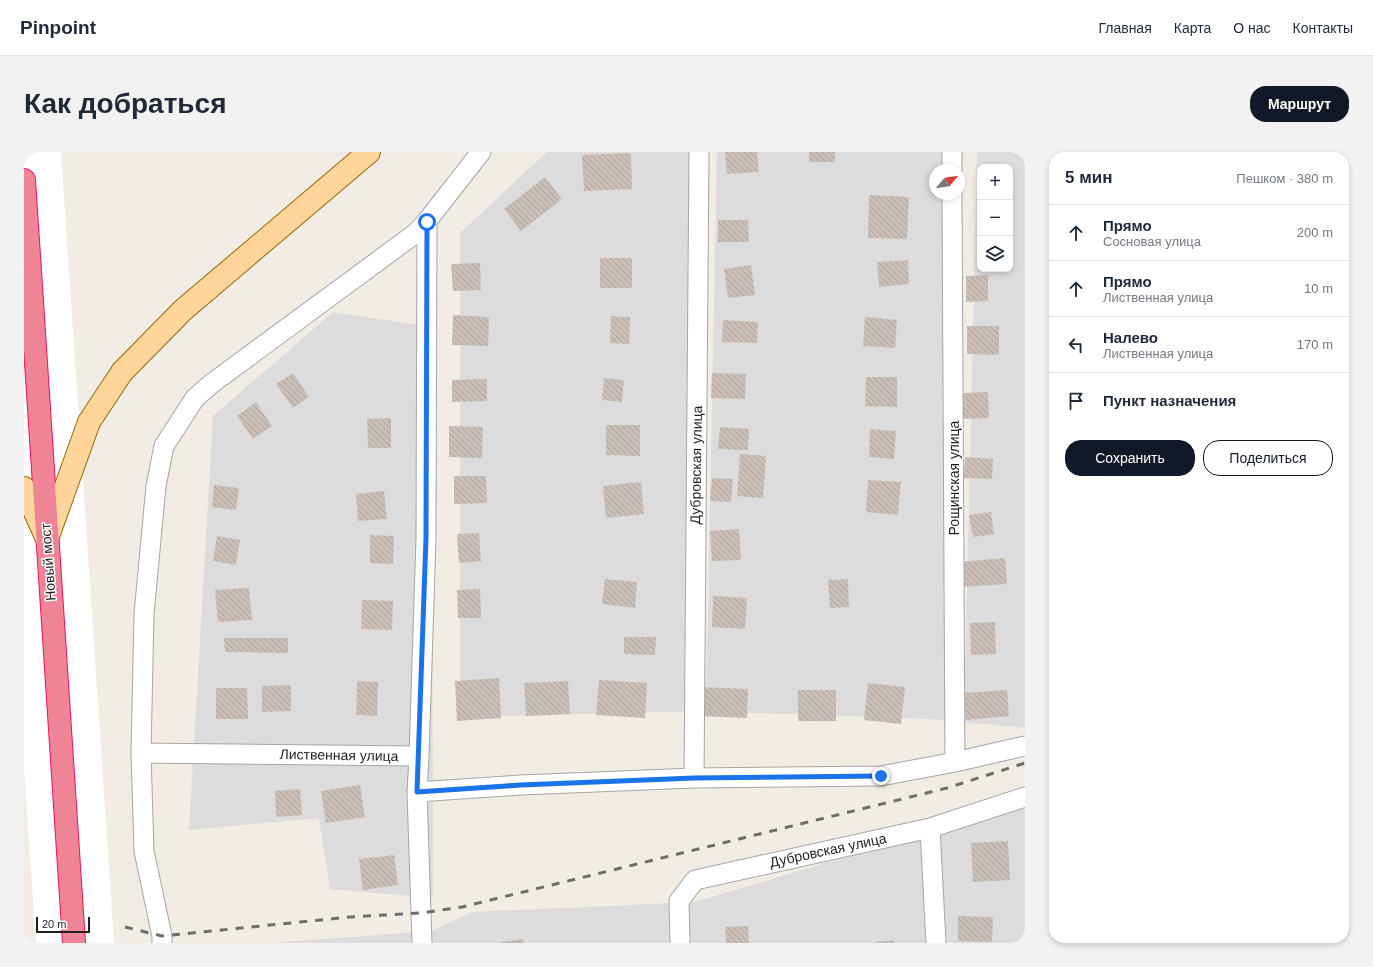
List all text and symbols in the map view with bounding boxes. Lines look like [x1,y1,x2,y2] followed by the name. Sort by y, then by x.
[20,17,96,38] text: Pinpoint
[1098,20,1152,36] text: Главная
[1174,20,1211,36] text: Карта
[1233,20,1271,36] text: О нас
[1293,20,1353,36] text: Контакты
[1250,86,1349,122] button: Маршрут
[24,88,226,119] text: Как добраться
[929,164,965,200] north arrow
[977,164,1013,272] map controls
[977,164,1013,200] button: +
[1065,168,1112,187] text: 5 мин
[1236,171,1333,186] text: Пешком · 380 m
[977,200,1013,236] button: −
[418,213,436,231] route start
[1103,217,1152,234] text: Прямо
[1065,222,1087,244] icon: ahead
[1297,225,1333,240] text: 200 m
[1103,234,1201,249] text: Сосновая улица
[977,236,1013,272] button: layers
[1103,273,1152,290] text: Прямо
[1065,278,1087,300] icon: ahead
[1304,281,1333,296] text: 10 m
[1103,290,1213,305] text: Лиственная улица
[1103,329,1158,346] text: Налево
[1065,334,1087,356] icon: left
[1297,337,1333,352] text: 170 m
[1103,346,1213,361] text: Лиственная улица
[1065,390,1087,412] icon: arrive
[1103,392,1236,409] text: Пункт назначения
[687,405,705,525] street label: Дубровская улица
[946,420,962,535] street label: Рощинская улица
[1065,440,1195,476] button: Сохранить
[1203,440,1333,476] button: Поделиться
[37,522,59,601] street label: Новый мост
[280,746,399,764] street label: Лиственная улица
[872,767,890,785] route end
[768,830,888,870] street label: Дубровская улица
[36,915,90,934] scale bar
[42,918,66,930] text: 20 m

